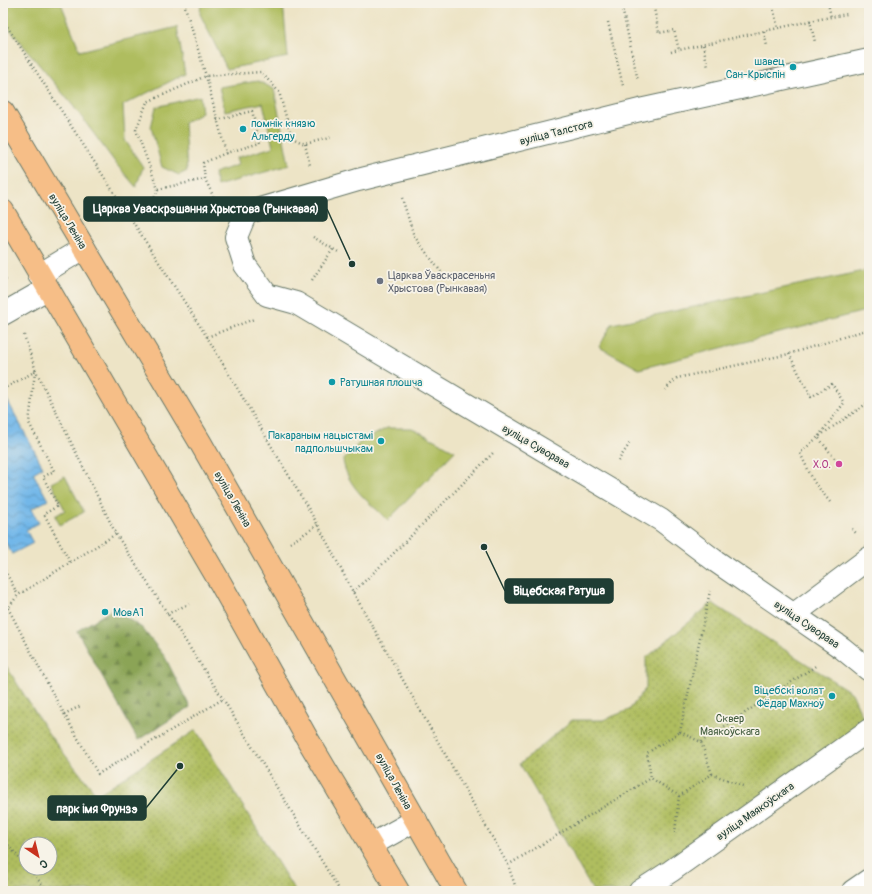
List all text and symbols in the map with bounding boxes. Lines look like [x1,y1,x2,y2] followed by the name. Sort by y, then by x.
[726,55,785,81] place label: шавец Сан-Крыспін
[788,62,798,72] marker: шавец Сан-Крыспін
[251,117,315,143] place label: помнік князю Альгерду
[518,117,594,148] street label: вуліца Талстога
[238,124,248,134] marker: помнік князю Альгерду
[46,191,89,251] street label: вуліца Леніна
[84,197,327,221] callout: Царква Уваскрэшання Хрыстова (Рынкавая)
[93,202,319,217] text: Царква Уваскрэшання Хрыстова (Рынкавая)
[388,269,495,295] place label: Царква Ўваскрасеньня Хрыстова (Рынкавая)
[375,276,385,286] marker: Царква Ўваскрасеньня Хрыстова (Рынкавая)
[340,376,423,389] place label: Ратушная плошча
[327,377,337,387] marker: Ратушная плошча
[500,422,572,471] street label: вуліца Суворава
[268,429,373,455] place label: Пакараным нацыстамі падпольшчыкам
[376,436,386,446] marker: Пакараным нацыстамі падпольшчыкам
[813,458,831,471] place label: X.O.
[834,459,844,469] marker: X.O.
[211,469,254,529] street label: вуліца Леніна
[505,579,613,603] callout: Віцебская Ратуша
[513,584,605,599] text: Віцебская Ратуша
[772,598,842,651] street label: вуліца Суворава
[113,606,144,619] place label: МовА1
[100,607,110,617] marker: МовА1
[754,684,824,710] place label: Віцебскі волат Фёдар Махноў
[827,691,837,701] marker: Віцебскі волат Фёдар Махноў
[700,712,760,738] park label: Сквер Маякоўскага
[373,751,414,812] street label: вуліца Леніна
[714,780,797,843] street label: вуліца Маякоўскага
[48,796,146,820] callout: парк імя Фрунзэ
[56,802,138,817] text: парк імя Фрунзэ
[18,836,58,876] north arrow
[37,857,50,871] text: С

